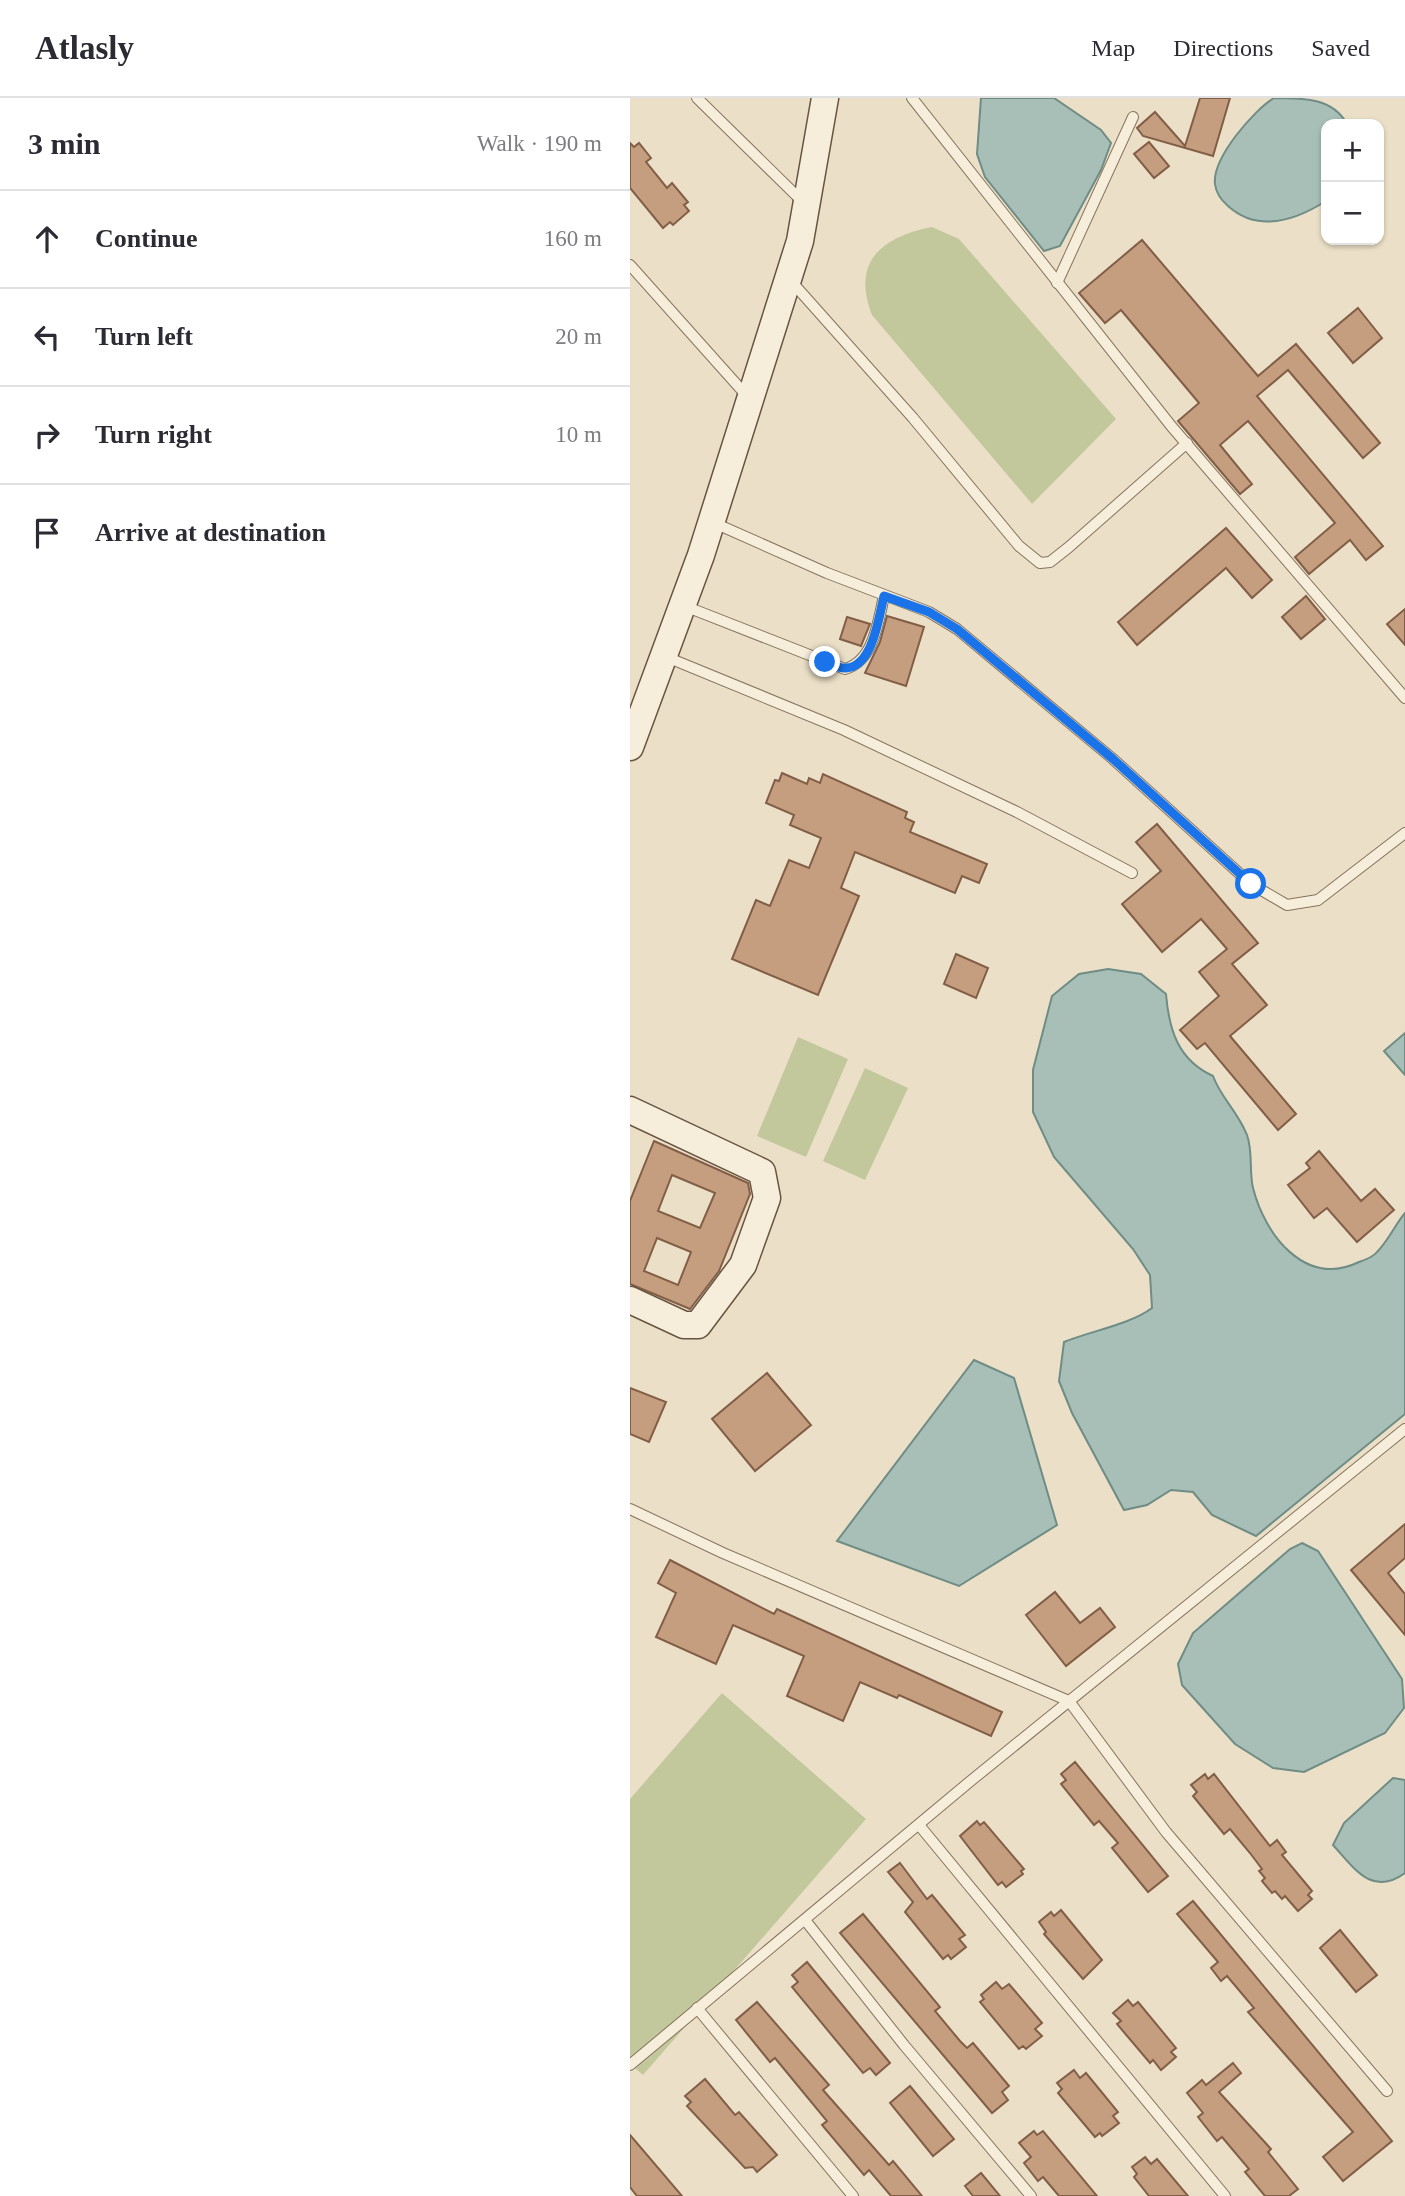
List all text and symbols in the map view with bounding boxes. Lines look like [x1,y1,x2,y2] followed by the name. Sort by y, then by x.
[35,30,134,66] text: Atlasly
[1091,35,1135,61] text: Map
[1173,35,1273,61] text: Directions
[1311,35,1370,61] text: Saved
[1321,119,1384,245] map controls
[1321,119,1384,182] button: +
[28,127,101,160] text: 3 min
[477,131,602,156] text: Walk · 190 m
[1321,182,1384,245] button: −
[28,220,66,258] icon: ahead
[95,224,198,253] text: Continue
[544,226,602,251] text: 160 m
[28,318,66,356] icon: left
[95,322,193,351] text: Turn left
[555,324,602,349] text: 20 m
[28,416,66,454] icon: right
[95,420,212,449] text: Turn right
[555,422,602,447] text: 10 m
[28,514,66,552] icon: arrive
[95,518,326,547] text: Arrive at destination
[809,646,840,677] route end
[1235,868,1266,899] route start

